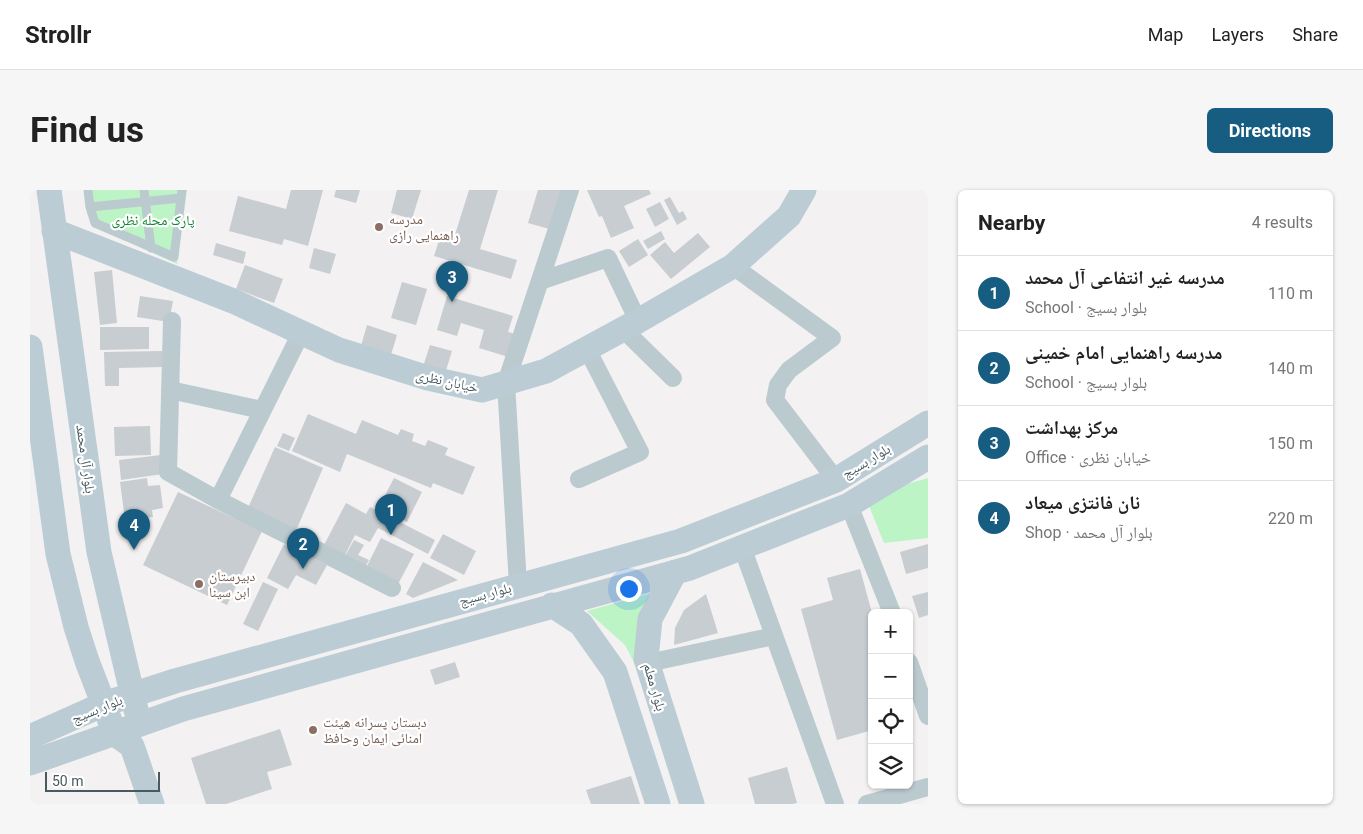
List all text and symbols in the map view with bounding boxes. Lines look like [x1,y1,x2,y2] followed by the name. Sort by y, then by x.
[25,21,91,49] text: Strollr
[1148,24,1183,45] text: Map
[1211,24,1264,45] text: Layers
[1292,24,1338,45] text: Share
[1207,108,1333,153] button: Directions
[30,110,144,151] text: Find us
[389,211,459,244] place label: مدرسه راهنمایی رازی
[978,211,1045,235] text: Nearby
[111,212,195,229] park label: پارک محله نظری
[1252,213,1313,232] text: 4 results
[373,221,385,233] marker: مدرسه راهنمایی رازی
[436,261,468,302] pin: 3
[1025,266,1225,289] text: مدرسه غیر انتفاعی آل محمد
[989,284,999,303] text: 1
[1268,284,1313,303] text: 110 m
[1025,298,1147,317] text: School · بلوار بسیج
[1025,341,1223,364] text: مدرسه راهنمایی امام خمینی
[989,359,999,378] text: 2
[1268,359,1313,378] text: 140 m
[414,367,480,396] street label: خیابان نظری
[1025,373,1147,392] text: School · بلوار بسیج
[1025,416,1118,439] text: مرکز بهداشت
[72,424,99,495] street label: بلوار آل محمد
[989,434,999,453] text: 3
[1268,434,1313,453] text: 150 m
[839,440,894,483] street label: بلوار بسیج
[1025,448,1151,467] text: Office · خیابان نظری
[1025,491,1140,514] text: نان فانتزی میعاد
[375,494,407,535] pin: 1
[118,509,150,550] pin: 4
[989,509,999,528] text: 4
[1268,509,1313,528] text: 220 m
[1025,523,1153,542] text: Shop · بلوار آل محمد
[287,528,319,569] pin: 2
[209,568,256,601] place label: دبیرستان ابن سینا
[616,576,642,602] your location
[193,578,205,590] marker: دبیرستان ابن سینا
[457,579,514,611] street label: بلوار بسیج
[868,609,913,789] map controls
[868,609,913,654] button: +
[868,654,913,699] button: −
[639,661,669,713] street label: بلوار معلم
[69,692,126,728] street label: بلوار بسیج
[868,699,913,744] button: locate
[323,714,427,747] place label: دبستان پسرانه هیئت امنائی ایمان وحافظ
[307,724,319,736] marker: دبستان پسرانه هیئت امنائی ایمان وحافظ
[868,744,913,789] button: layers
[45,769,160,792] scale bar
[52,773,84,789] text: 50 m

